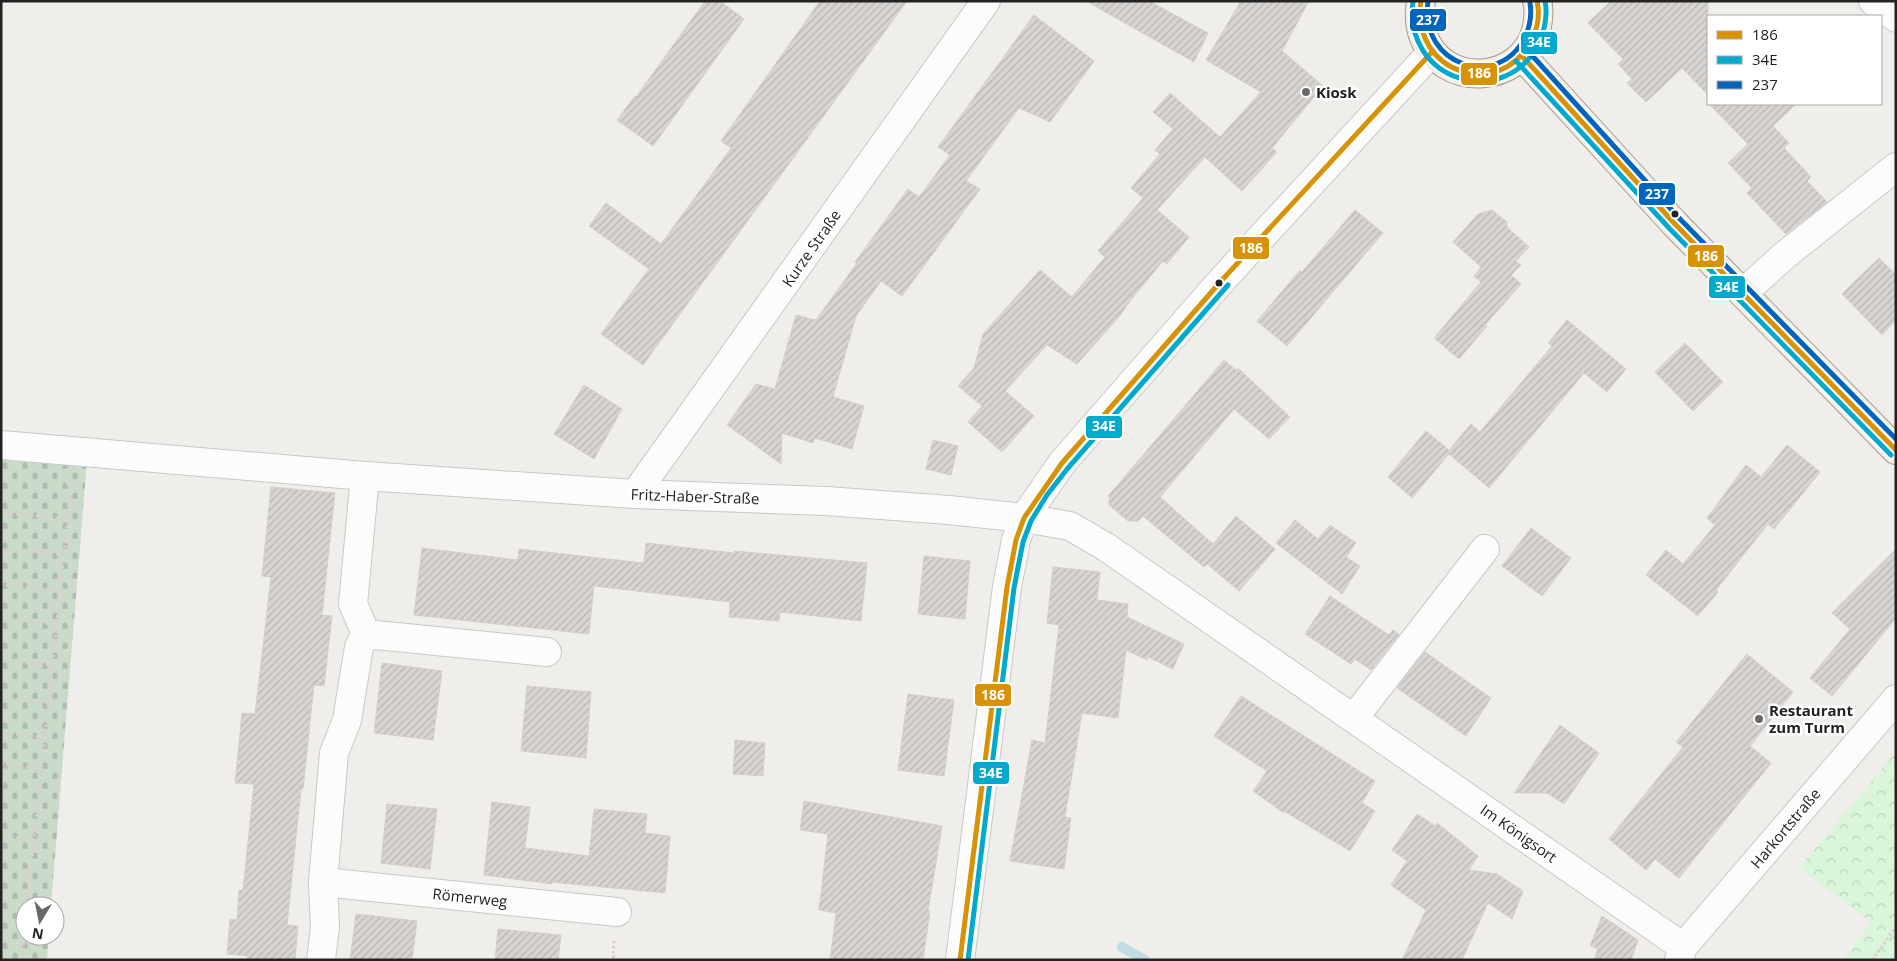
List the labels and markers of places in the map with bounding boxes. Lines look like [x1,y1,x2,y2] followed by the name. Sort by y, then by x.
[1316,82,1357,102] place label: Kiosk
[1300,86,1312,98] marker: Kiosk
[1670,209,1680,219] unlabelled marker
[1214,278,1224,288] unlabelled marker
[1769,700,1853,737] place label: Restaurant zum Turm
[1753,713,1765,725] marker: Restaurant zum Turm

